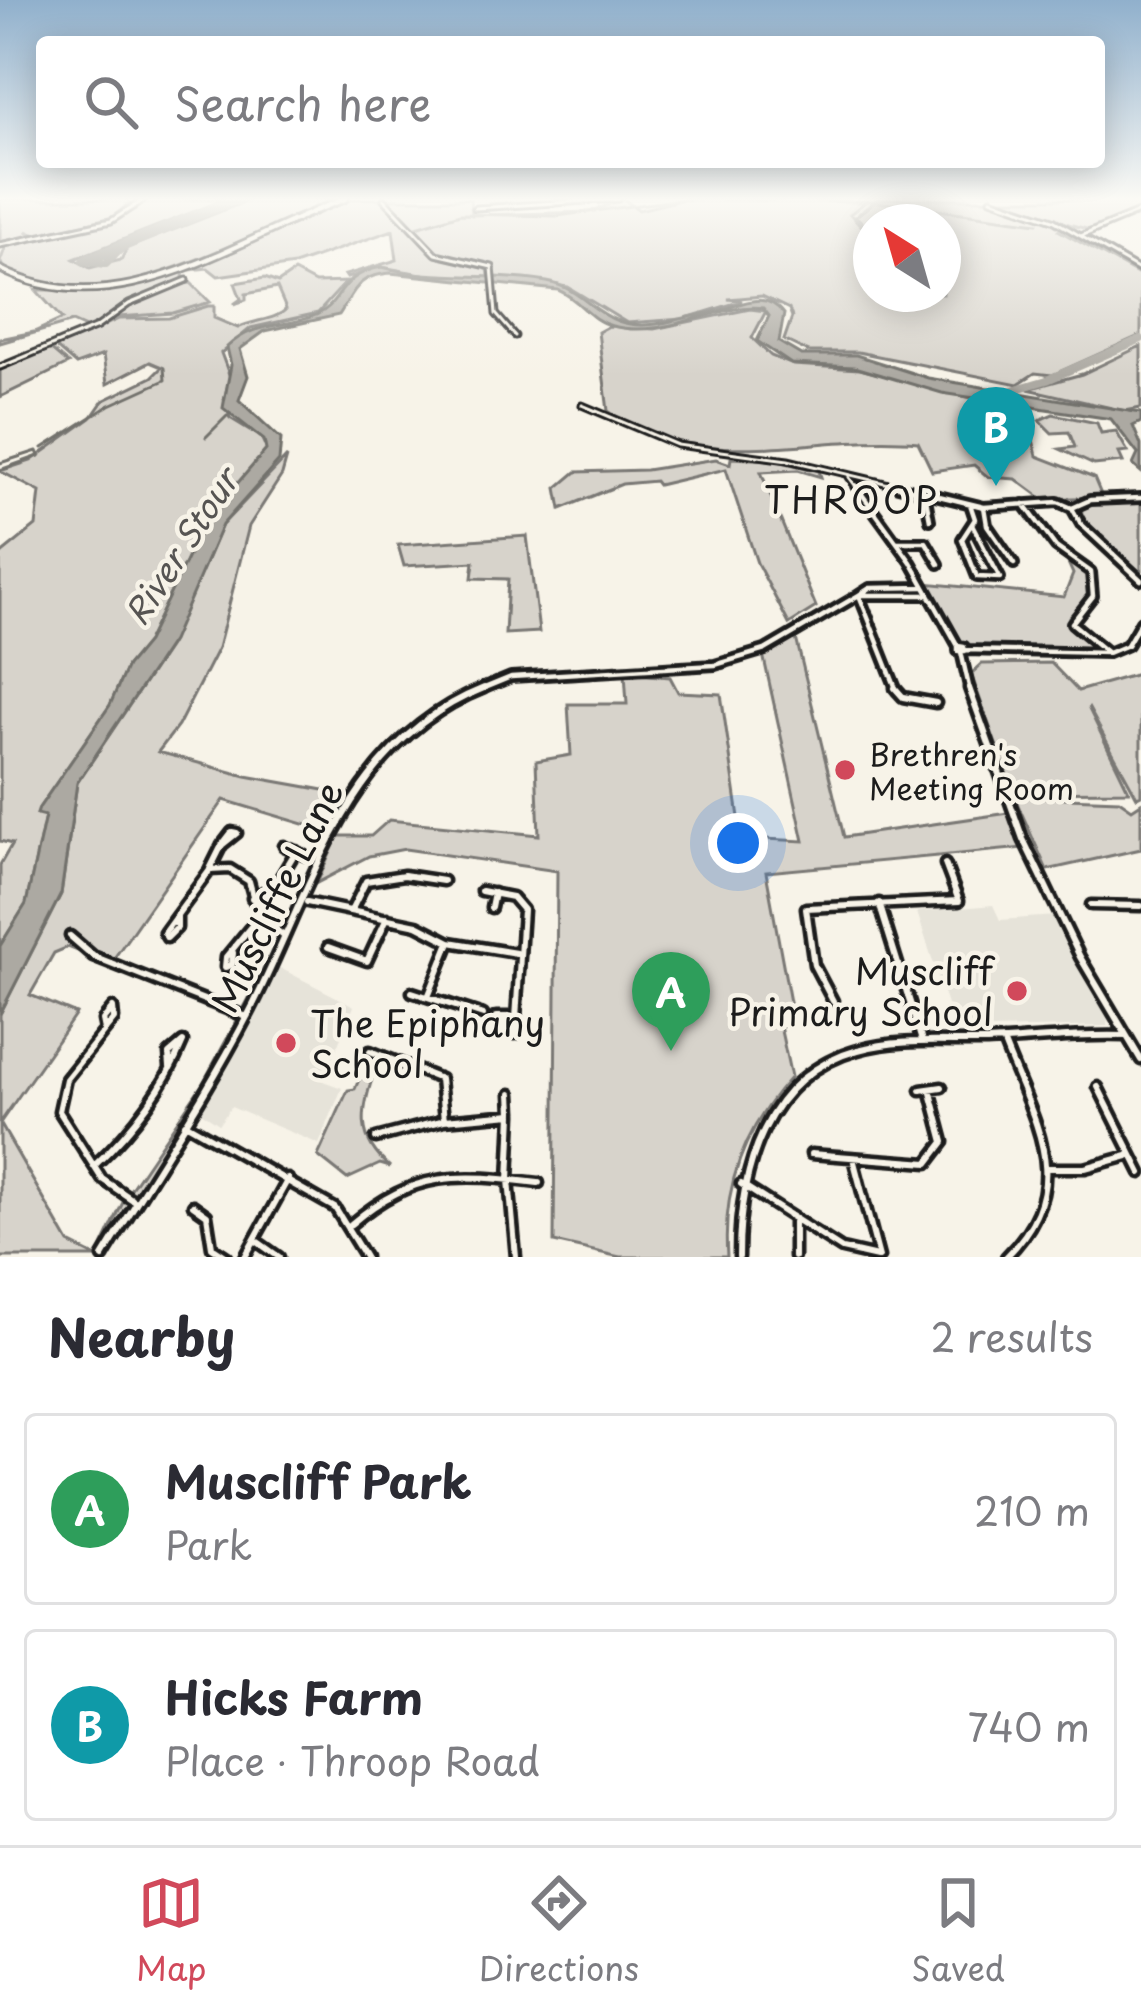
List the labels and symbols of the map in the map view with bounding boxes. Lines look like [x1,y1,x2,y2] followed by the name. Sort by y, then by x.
[853,204,961,312] north arrow
[957,387,1035,486] pin: B
[111,454,252,634] water label: River Stour
[764,472,940,526] district label: THROOP
[869,731,1074,810] place label: Brethren's Meeting Room
[832,757,858,783] marker: Brethren's Meeting Room
[196,771,356,1021] street label: Muscliffe Lane
[708,813,768,873] your location
[728,943,996,1038] place label: Muscliff Primary School
[632,952,710,1051] pin: A
[1004,978,1030,1004] marker: Muscliff Primary School
[310,995,545,1090] place label: The Epiphany School
[273,1030,299,1056] marker: The Epiphany School

